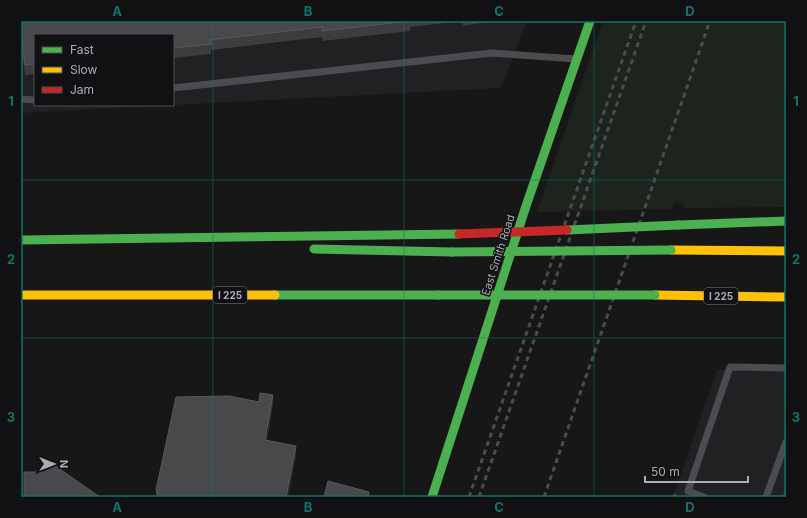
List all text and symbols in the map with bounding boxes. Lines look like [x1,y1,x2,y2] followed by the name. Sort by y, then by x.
[112,3,122,19] text: A
[304,3,313,19] text: B
[494,3,504,19] text: C
[685,3,695,19] text: D
[34,34,174,106] legend
[70,42,94,57] text: Fast
[70,62,98,77] text: Slow
[70,82,94,97] text: Jam
[8,93,14,109] text: 1
[793,93,799,109] text: 1
[478,213,518,297] street label: East Smith Road
[7,251,15,267] text: 2
[792,251,800,267] text: 2
[213,287,247,303] road number: I 225
[704,288,738,304] road number: I 225
[7,409,15,425] text: 3
[792,409,800,425] text: 3
[34,444,74,484] north arrow
[645,458,748,484] scale bar
[57,460,71,468] text: N
[651,464,680,479] text: 50 m
[112,499,122,515] text: A
[304,499,313,515] text: B
[494,499,504,515] text: C
[685,499,695,515] text: D

